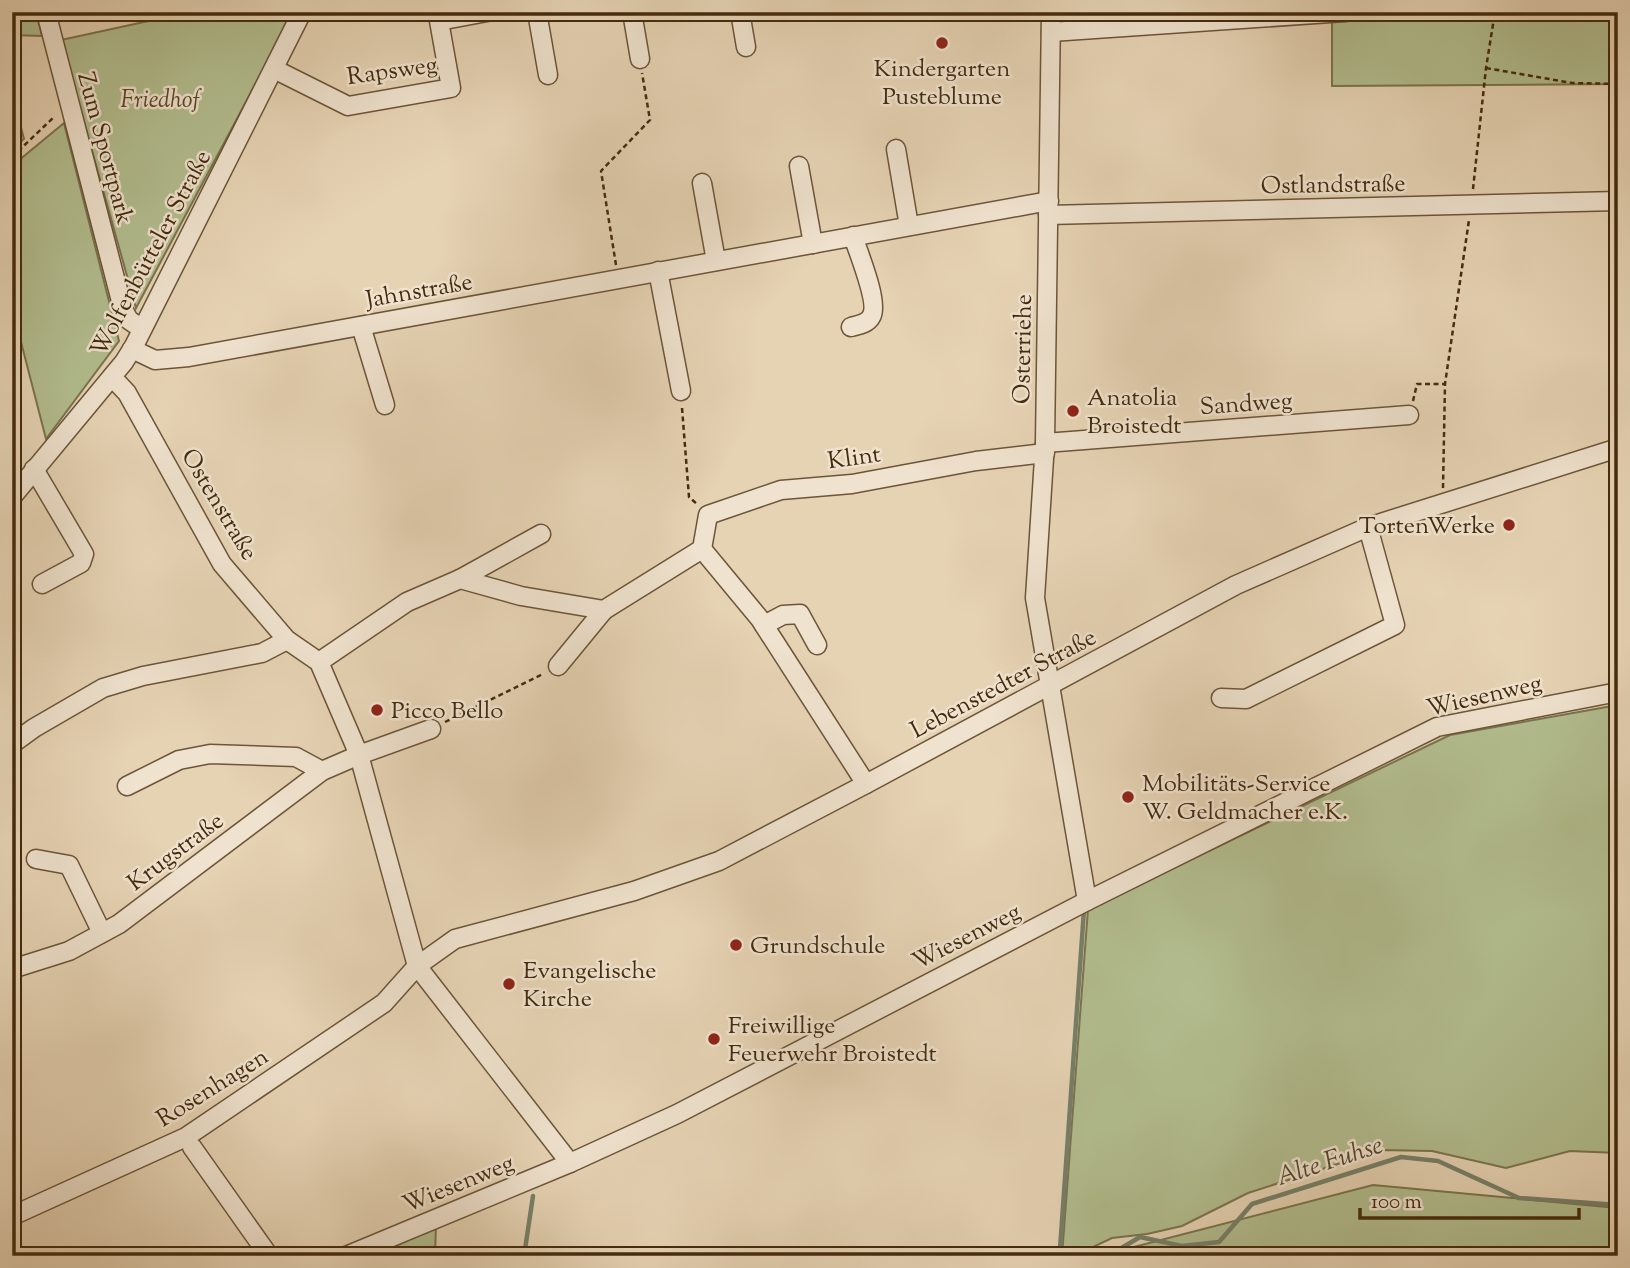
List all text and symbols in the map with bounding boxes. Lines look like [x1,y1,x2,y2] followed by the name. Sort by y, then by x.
[934,35,950,51] marker: Kindergarten Pusteblume
[345,49,440,95] street label: Rapsweg
[874,53,1010,115] place label: Kindergarten Pusteblume
[67,69,141,228] street label: Zum Sportpark
[120,84,202,118] park label: Friedhof
[83,145,221,363] street label: Wolfenbütteler Straße
[1260,168,1406,204] street label: Ostlandstraße
[361,266,475,318] street label: Jahnstraße
[1006,294,1042,404] street label: Osterriehe
[1087,382,1181,444] place label: Anatolia Broistedt
[1199,385,1294,425] street label: Sandweg
[1065,403,1081,419] marker: Anatolia Broistedt
[826,438,883,480] street label: Klint
[172,443,265,567] street label: Ostenstraße
[1359,510,1495,544] place label: TortenWerke
[1501,517,1517,533] marker: TortenWerke
[905,621,1103,748] street label: Lebenstedter Straße
[1423,667,1546,727] street label: Wiesenweg
[391,695,503,729] place label: Picco Bello
[369,702,385,718] marker: Picco Bello
[1142,768,1348,830] place label: Mobilitäts-Service W. Geldmacher e.K.
[1120,789,1136,805] marker: Mobilitäts-Service W. Geldmacher e.K.
[121,805,232,900] street label: Krugstraße
[907,896,1027,980] street label: Wiesenweg
[750,930,885,964] place label: Grundschule
[728,937,744,953] marker: Grundschule
[523,955,656,1017] place label: Evangelische Kirche
[501,976,517,992] marker: Evangelische Kirche
[728,1010,937,1072] place label: Freiwillige Feuerwehr Broistedt
[706,1031,722,1047] marker: Freiwillige Feuerwehr Broistedt
[151,1041,276,1137] street label: Rosenhagen
[1272,1128,1388,1197] water label: Alte Fuhse
[398,1147,520,1223] street label: Wiesenweg
[1360,1177,1579,1221] scale bar
[1371,1188,1422,1218] text: 100 m

